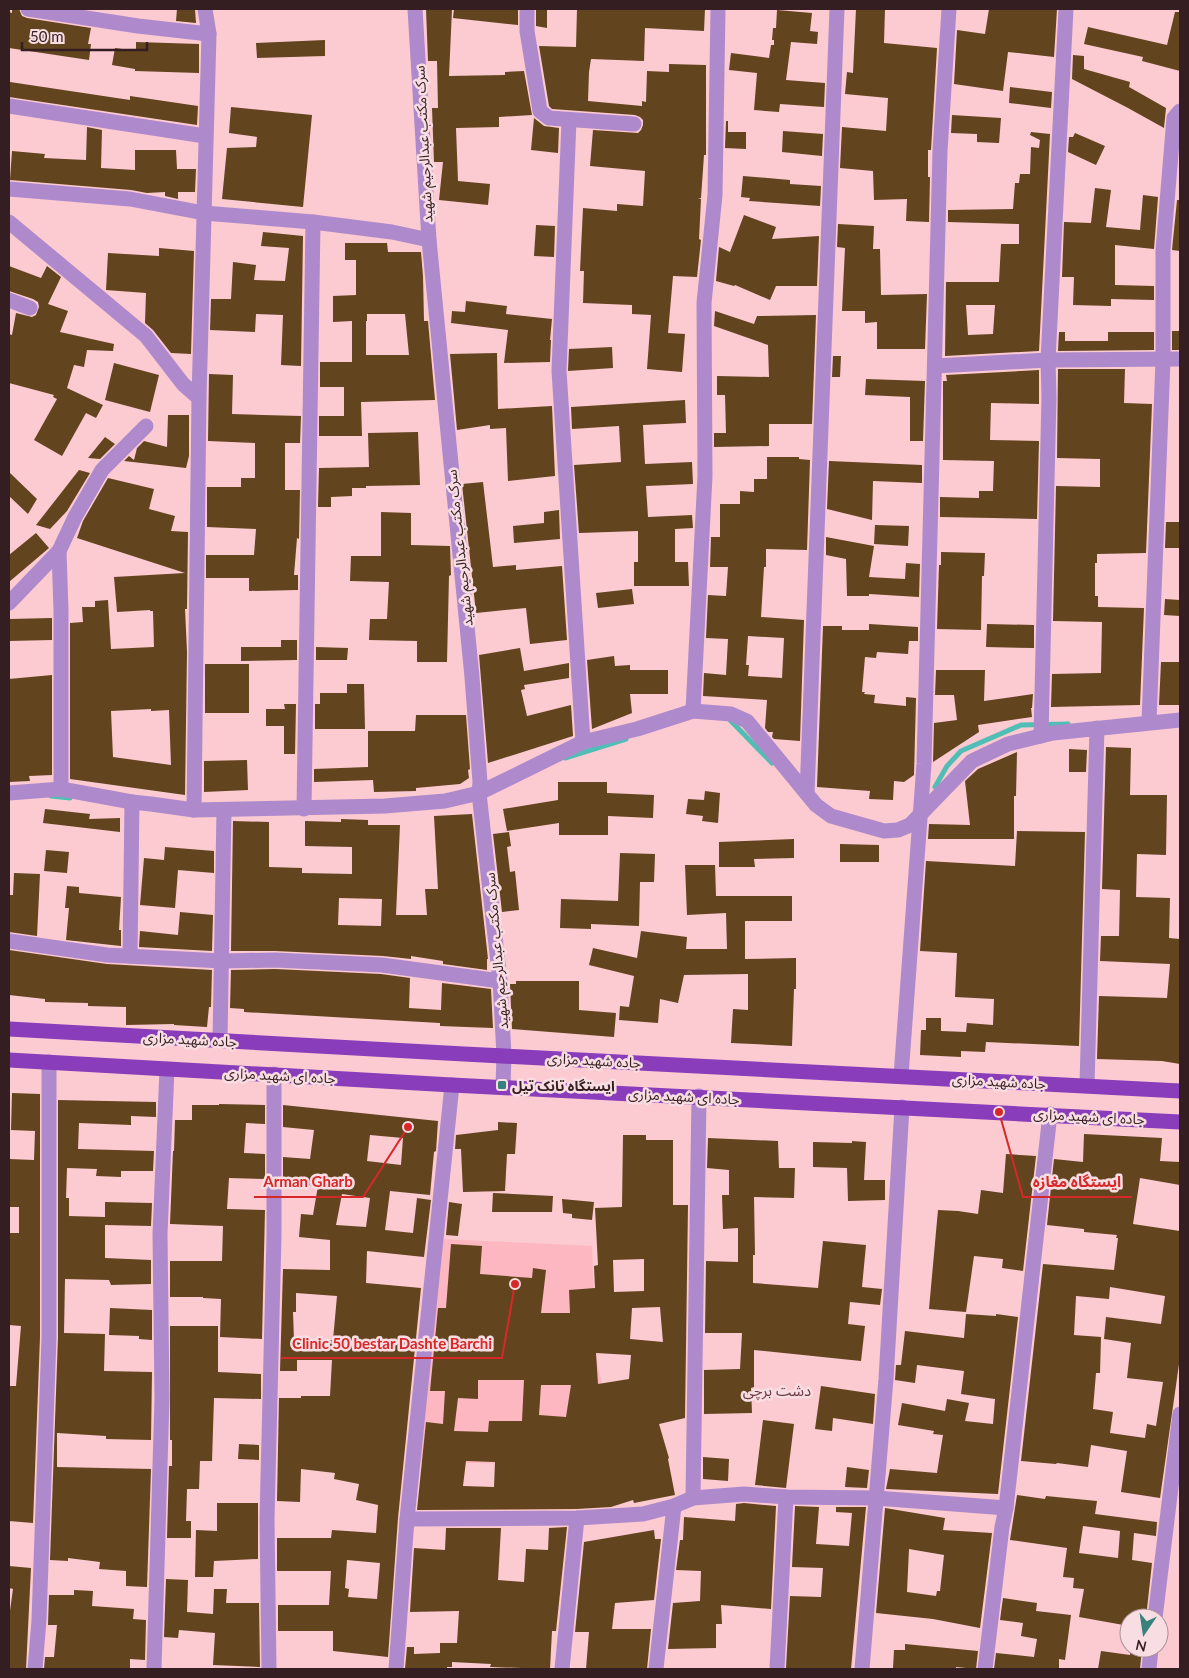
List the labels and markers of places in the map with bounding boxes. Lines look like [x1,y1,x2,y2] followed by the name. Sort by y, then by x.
[512,1077,615,1094] place label: ایستگاه تانک تیل
[496,1079,508,1091] marker: ایستگاه تانک تیل
[254,1167,363,1197] callout: Arman Gharb
[1023,1167,1132,1197] callout: ایستگاه مغازه
[281,1328,502,1358] callout: Clinic 50 bestar Dashte Barchi

